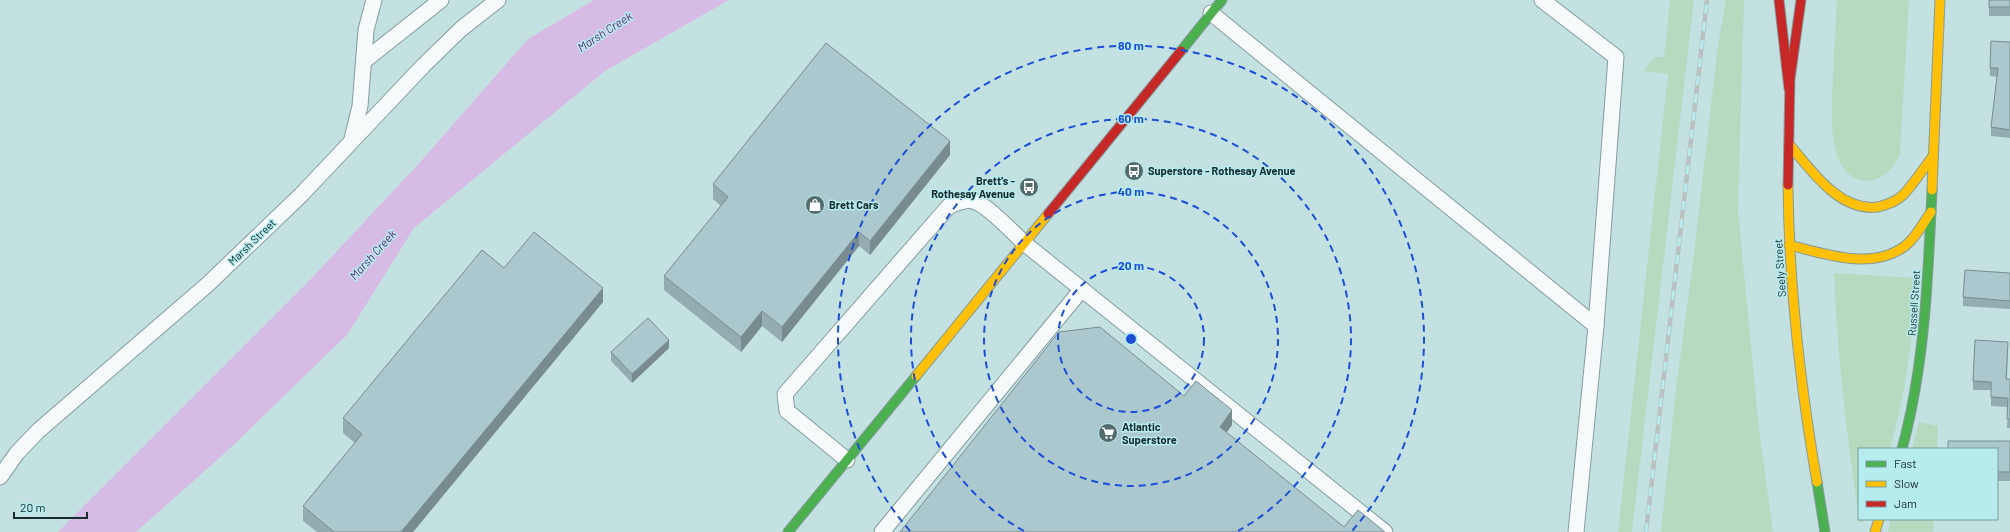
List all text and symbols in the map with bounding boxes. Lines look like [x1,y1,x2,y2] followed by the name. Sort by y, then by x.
[574,8,635,54] water label: Marsh Creek
[1118,38,1144,52] text: 80 m
[1118,111,1144,125] text: 60 m
[1123,160,1145,182] bus stop icon: Superstore - Rothesay Avenue
[1148,164,1295,177] place label: Superstore - Rothesay Avenue
[931,174,1015,200] place label: Brett's - Rothesay Avenue
[1018,176,1040,198] bus stop icon: Brett's - Rothesay Avenue
[1118,184,1144,198] text: 40 m
[804,194,826,216] shop icon: Brett Cars
[829,198,879,211] place label: Brett Cars
[225,216,278,267] street label: Marsh Street
[346,226,399,282] water label: Marsh Creek
[1771,239,1788,297] street label: Seely Street
[1118,258,1144,272] text: 20 m
[1905,269,1922,336] street label: Russell Street
[1124,332,1138,346] centre of rings
[1122,420,1177,446] place label: Atlantic Superstore
[1097,422,1119,444] supermarket icon: Atlantic Superstore
[1858,448,1998,520] legend
[1894,456,1917,470] text: Fast
[1894,476,1919,490] text: Slow
[14,494,87,520] scale bar
[1894,496,1917,510] text: Jam
[20,500,46,514] text: 20 m

